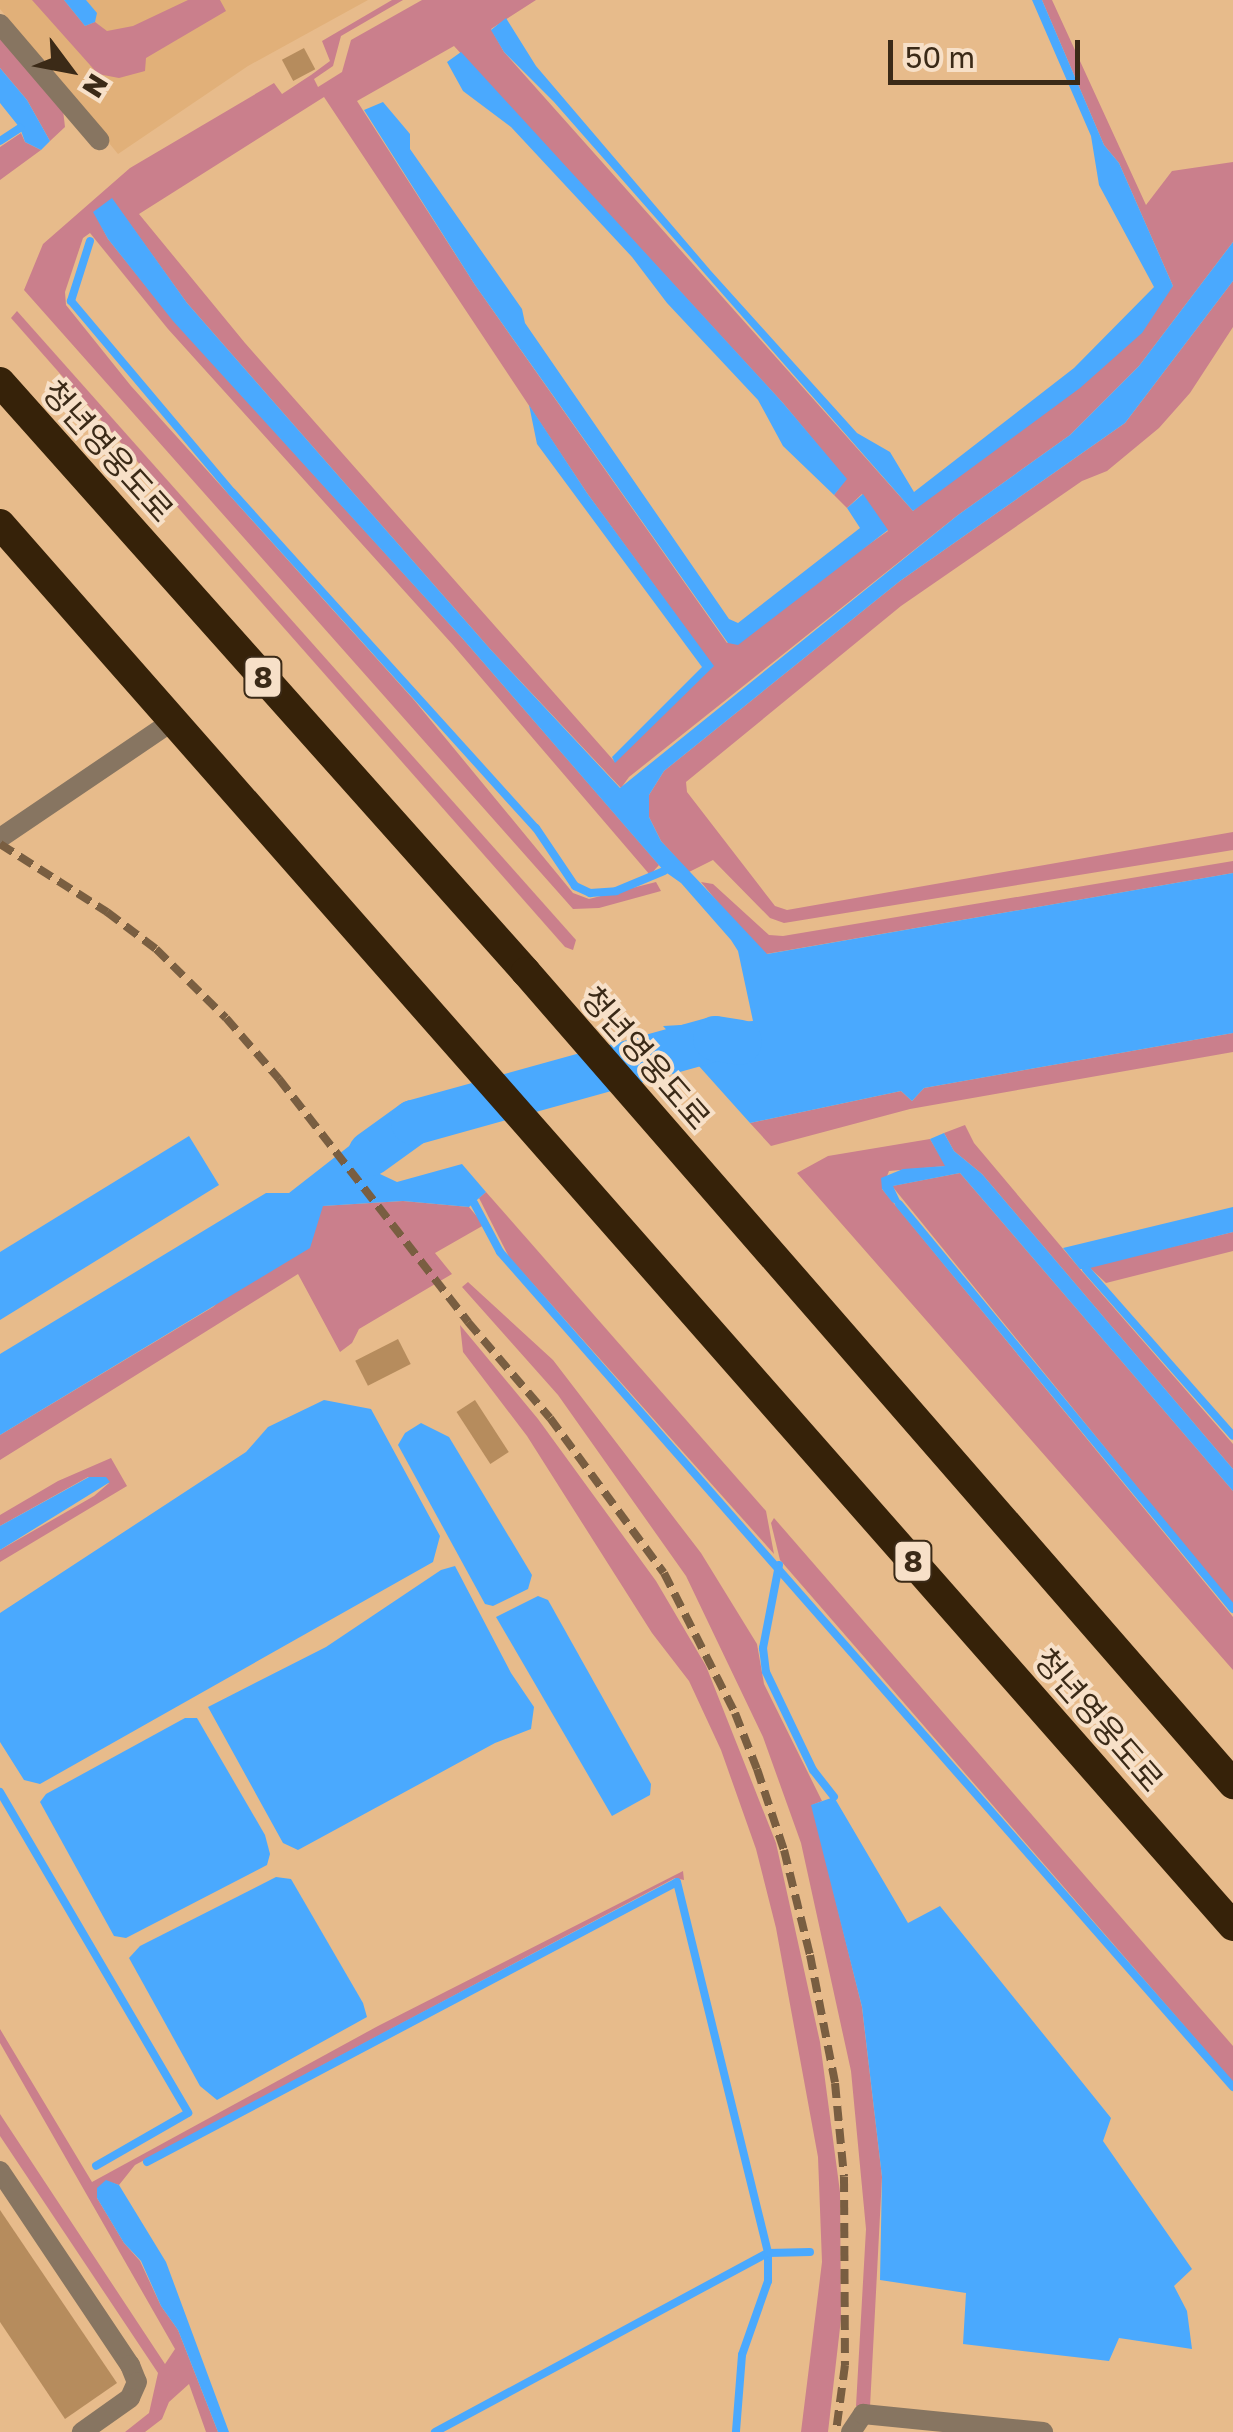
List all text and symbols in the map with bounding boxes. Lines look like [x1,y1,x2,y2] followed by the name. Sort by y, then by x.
[20,20,120,120] north arrow
[893,20,1086,82] scale bar
[905,39,975,75] text: 50 m
[76,68,115,104] text: N
[35,373,181,529] street label: 청년영웅도로
[243,652,283,702] road number: 8
[574,979,718,1137] street label: 청년영웅도로
[893,1536,933,1586] road number: 8
[1027,1641,1171,1799] street label: 청년영웅도로

